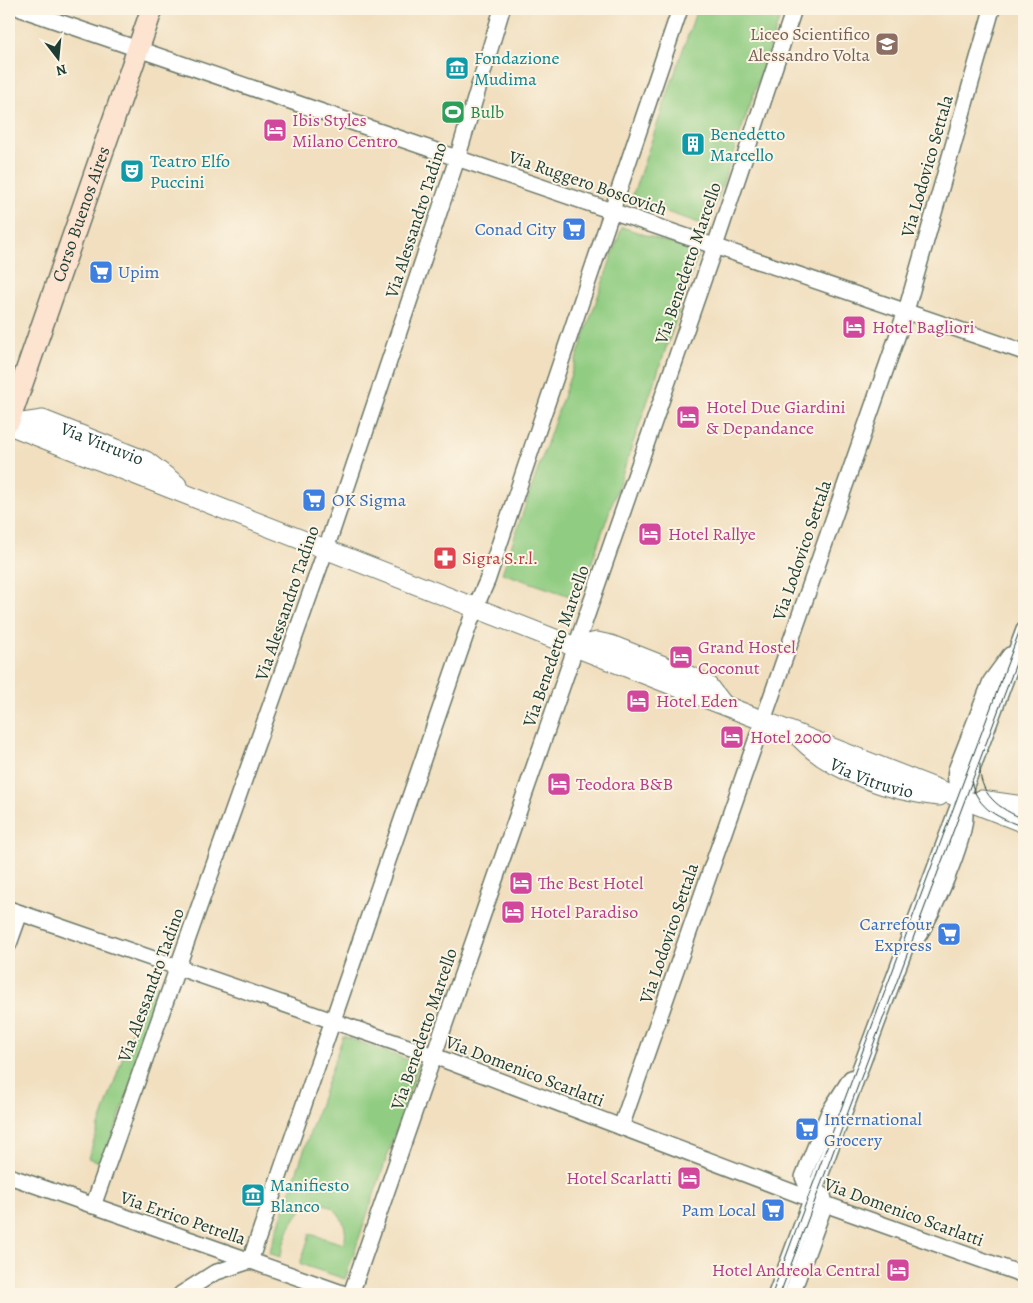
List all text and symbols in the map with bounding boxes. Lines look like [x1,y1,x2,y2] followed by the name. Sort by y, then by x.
[747,22,871,67] place label: Liceo Scientifico Alessandro Volta
[874,31,900,57] school or university icon: Liceo Scientifico Alessandro Volta
[32,32,82,82] north arrow
[474,46,560,91] place label: Fondazione Mudima
[444,55,470,81] museum icon: Fondazione Mudima
[54,59,69,81] text: N
[895,91,959,241] street label: Via Lodovico Settala
[440,99,466,125] sports icon: Bulb
[470,100,504,124] place label: Bulb
[292,108,398,153] place label: Ibis Styles Milano Centro
[262,117,288,143] hotel icon: Ibis Styles Milano Centro
[710,122,785,167] place label: Benedetto Marcello
[680,131,706,157] building icon: Benedetto Marcello
[379,139,453,302] street label: Via Alessandro Tadino
[46,143,115,285] street label: Corso Buenos Aires
[505,144,671,221] street label: Via Ruggero Boscovich
[150,149,230,194] place label: Teatro Elfo Puccini
[119,158,145,184] theatre icon: Teatro Elfo Puccini
[649,179,727,348] street label: Via Benedetto Marcello
[561,216,587,242] supermarket icon: Conad City
[475,217,557,241] place label: Conad City
[88,259,114,285] supermarket icon: Upim
[118,260,159,284] place label: Upim
[841,314,867,340] hotel icon: Hotel Bagliori
[872,315,975,339] place label: Hotel Bagliori
[706,395,846,440] place label: Hotel Due Giardini & Depandance
[675,404,701,430] hotel icon: Hotel Due Giardini & Depandance
[56,416,147,471] street label: Via Vitruvio
[766,476,837,624] street label: Via Lodovico Settala
[301,487,327,513] supermarket icon: OK Sigma
[332,488,407,512] place label: OK Sigma
[637,521,663,547] hotel icon: Hotel Rallye
[249,522,325,685] street label: Via Alessandro Tadino
[668,522,756,546] place label: Hotel Rallye
[432,545,458,571] pharmacy icon: Sigra S.r.l.
[462,546,538,570] place label: Sigra S.r.l.
[517,562,595,731] street label: Via Benedetto Marcello
[698,635,796,680] place label: Grand Hostel Coconut
[668,644,694,670] hotel icon: Grand Hostel Coconut
[625,688,651,714] hotel icon: Hotel Eden
[656,689,738,713] place label: Hotel Eden
[719,724,745,750] hotel icon: Hotel 2000
[750,725,831,749] place label: Hotel 2000
[824,751,916,804] street label: Via Vitruvio
[546,771,572,797] hotel icon: Teodora B&B
[576,772,673,796] place label: Teodora B&B
[633,859,704,1007] street label: Via Lodovico Settala
[508,870,534,896] hotel icon: The Best Hotel
[538,871,644,895] place label: The Best Hotel
[500,899,526,925] hotel icon: Hotel Paradiso
[530,900,638,924] place label: Hotel Paradiso
[112,905,190,1066] street label: Via Alessandro Tadino
[859,912,932,957] place label: Carrefour Express
[936,921,962,947] supermarket icon: Carrefour Express
[385,945,463,1114] street label: Via Benedetto Marcello
[441,1029,608,1112] street label: Via Domenico Scarlatti
[824,1107,923,1152] place label: International Grocery
[794,1116,820,1142] supermarket icon: International Grocery
[676,1165,702,1191] hotel icon: Hotel Scarlatti
[566,1166,672,1190] place label: Hotel Scarlatti
[820,1172,987,1252] street label: Via Domenico Scarlatti
[270,1173,349,1218] place label: Manifiesto Blanco
[240,1182,266,1208] museum icon: Manifiesto Blanco
[116,1185,250,1251] street label: Via Errico Petrella
[760,1197,786,1223] supermarket icon: Pam Local
[681,1198,757,1222] place label: Pam Local
[885,1257,911,1283] hotel icon: Hotel Andreola Central
[712,1258,881,1282] place label: Hotel Andreola Central

